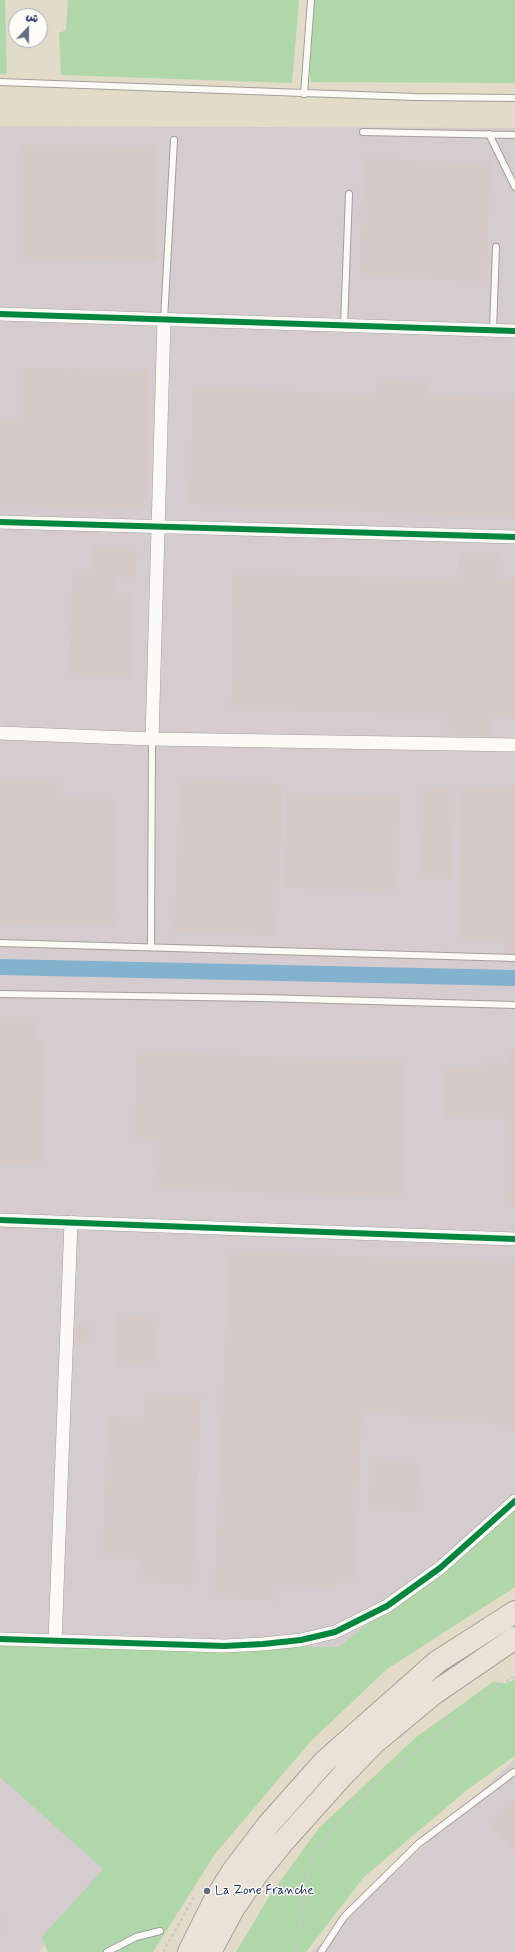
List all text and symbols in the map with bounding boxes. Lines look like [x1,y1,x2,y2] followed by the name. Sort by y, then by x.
[8,8,48,48] north arrow
[24,9,40,27] text: ش
[215,1883,314,1899] place label: La Zone Franche
[202,1886,212,1896] marker: La Zone Franche

